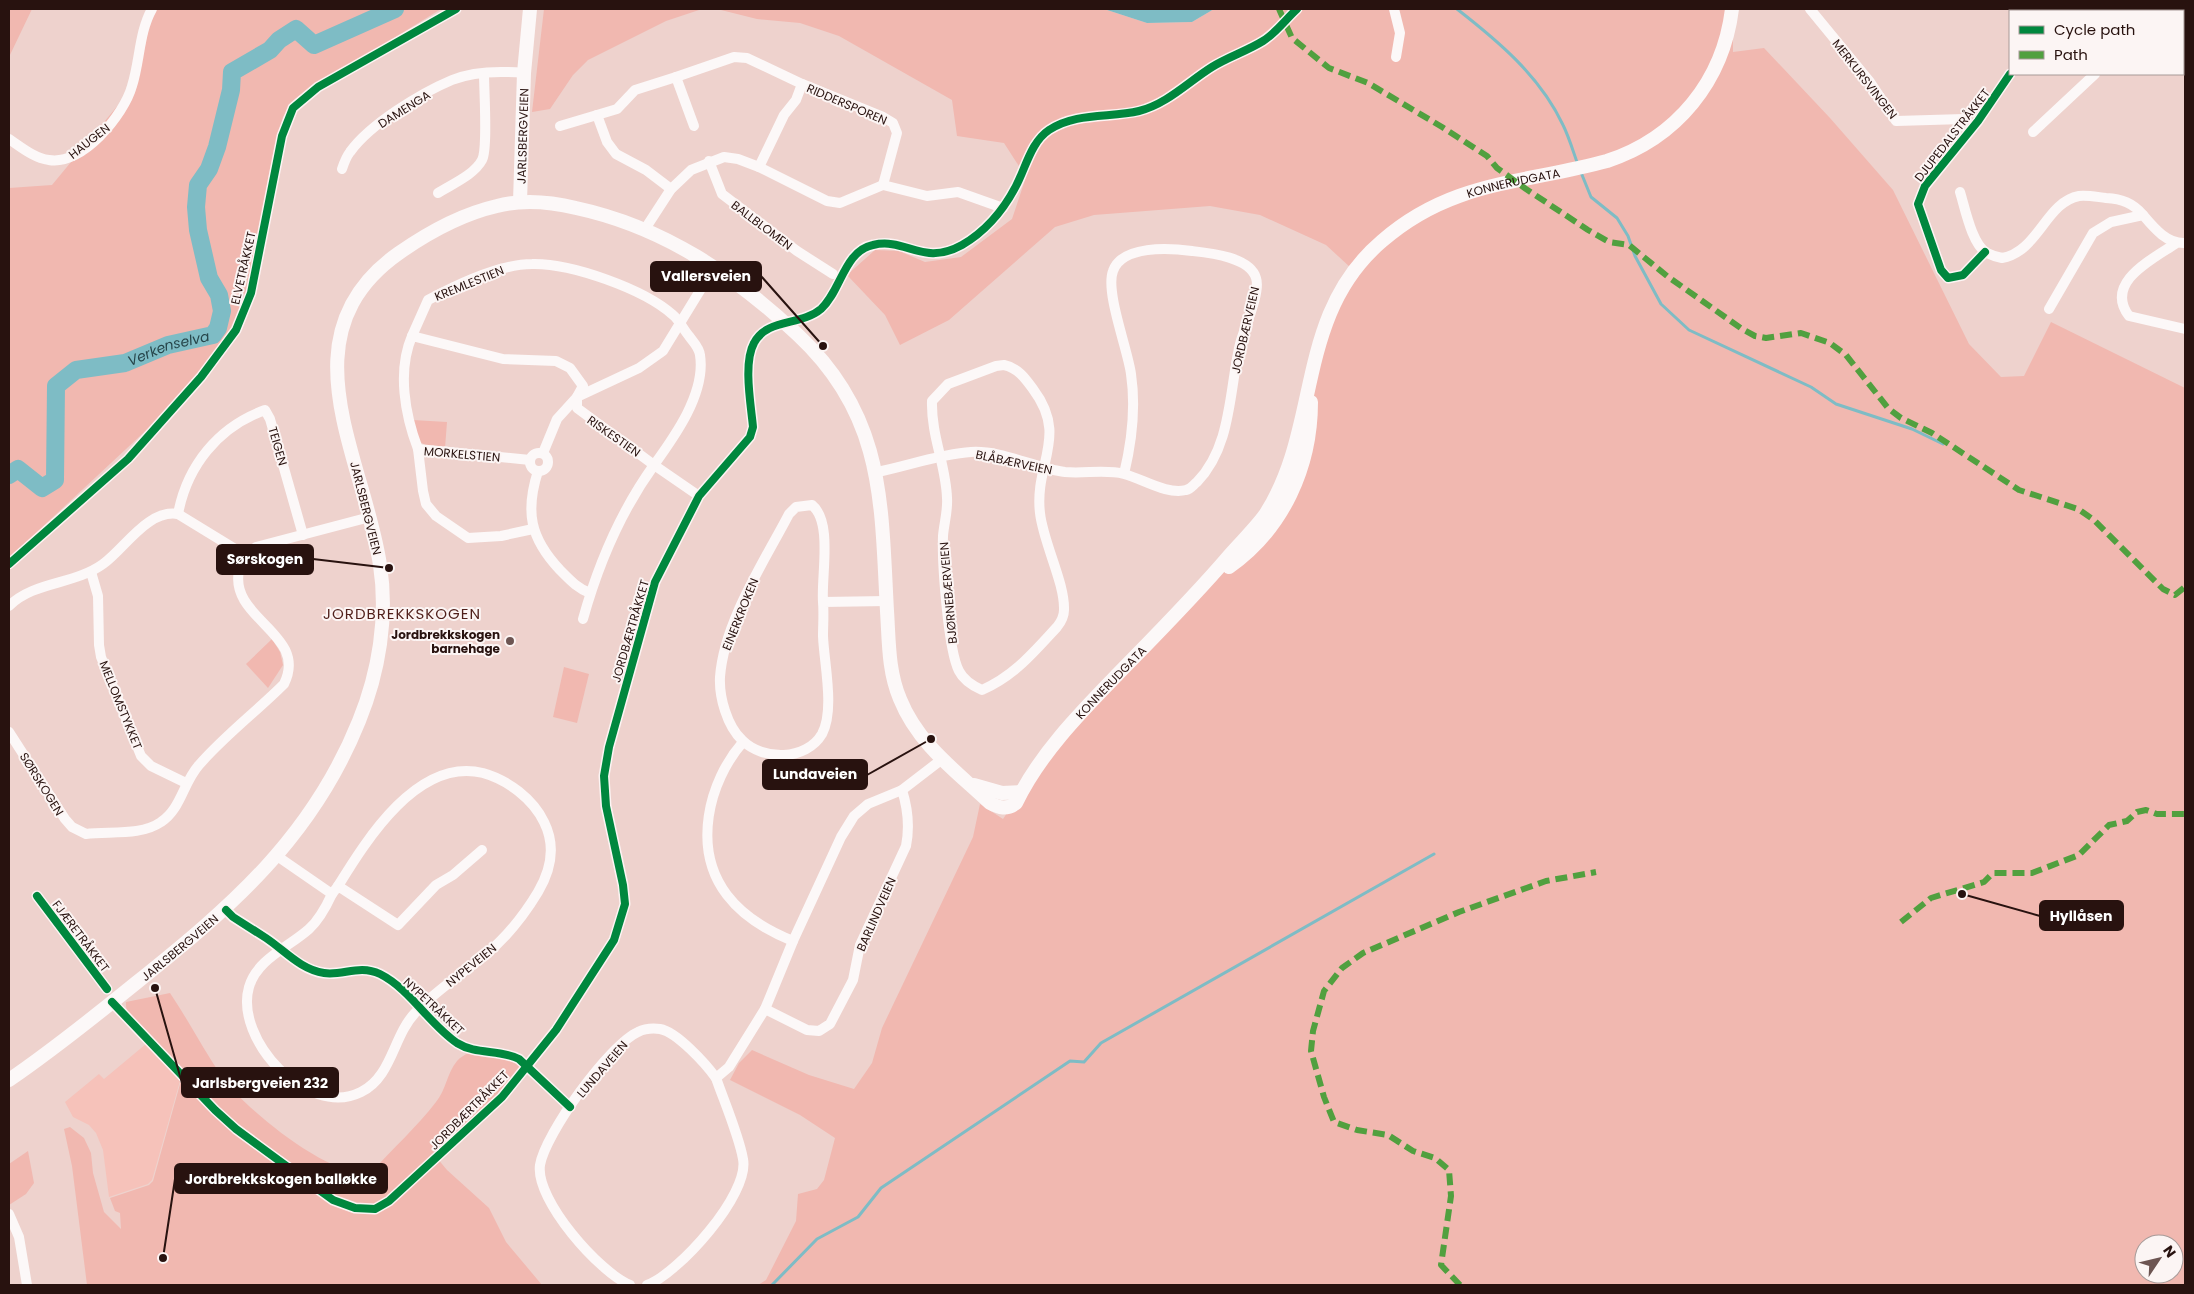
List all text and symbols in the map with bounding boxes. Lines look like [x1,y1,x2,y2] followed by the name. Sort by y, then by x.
[2009,10,2184,75] legend
[2054,19,2135,40] text: Cycle path
[1828,36,1902,122] street label: MERKURSVINGEN
[2054,44,2088,65] text: Path
[804,79,890,129] street label: RIDDERSPOREN
[1910,85,1994,185] street label: DJUPEDALSTRÅKKET
[375,86,433,132] street label: DAMENGA
[512,88,532,184] street label: JARLSBERGVEIEN
[65,119,113,163] street label: HAUGEN
[1464,164,1561,201] street label: KONNERUDGATA
[728,196,796,254] street label: BALLBLOMEN
[226,229,260,306] street label: ELVETRÅKKET
[432,261,506,305] street label: KREMLESTIEN
[651,262,761,291] callout: Vallersveien
[661,266,751,286] text: Vallersveien
[1227,285,1263,375] street label: JORDBÆRVEIEN
[125,326,212,371] water label: Verkenselva
[584,411,644,461] street label: RISKESTIEN
[264,425,292,467] street label: TEIGEN
[423,442,501,466] street label: MORKELSTIEN
[974,446,1054,478] street label: BLÅBÆRVEIEN
[346,459,386,557] street label: JARLSBERGVEIEN
[935,541,961,645] street label: BJØRNEBÆRVEIEN
[217,545,313,574] callout: Sørskogen
[227,549,303,569] text: Sørskogen
[718,575,762,653] street label: EINERKROKEN
[607,577,653,684] street label: JORDBÆRTRÅKKET
[323,603,481,624] district label: JORDBREKKSKOGEN
[391,626,501,657] place label: Jordbrekkskogen barnehage
[504,635,516,647] marker: Jordbrekkskogen barnehage
[1071,642,1150,722] street label: KONNERUDGATA
[95,658,147,752] street label: MELLOMSTYKKET
[16,749,68,819] street label: SØRSKOGEN
[763,760,867,789] callout: Lundaveien
[773,764,857,784] text: Lundaveien
[852,874,900,954] street label: BARLINDVEIEN
[48,897,114,976] street label: FJÆRETRÅKKET
[2040,901,2123,930] callout: Hyllåsen
[2050,906,2112,926] text: Hyllåsen
[137,910,222,984] street label: JARLSBERGVEIEN
[442,939,500,991] street label: NYPEVEIEN
[400,973,468,1039] street label: NYPETRÅKKET
[573,1037,631,1101] street label: LUNDAVEIEN
[426,1066,513,1153] street label: JORDBÆRTRÅKKET
[182,1068,338,1097] callout: Jarlsbergveien 232
[192,1073,328,1093] text: Jarlsbergveien 232
[175,1164,387,1193] callout: Jordbrekkskogen balløkke
[185,1169,377,1189] text: Jordbrekkskogen balløkke
[2134,1234,2184,1284] north arrow
[2158,1241,2181,1262] text: N

